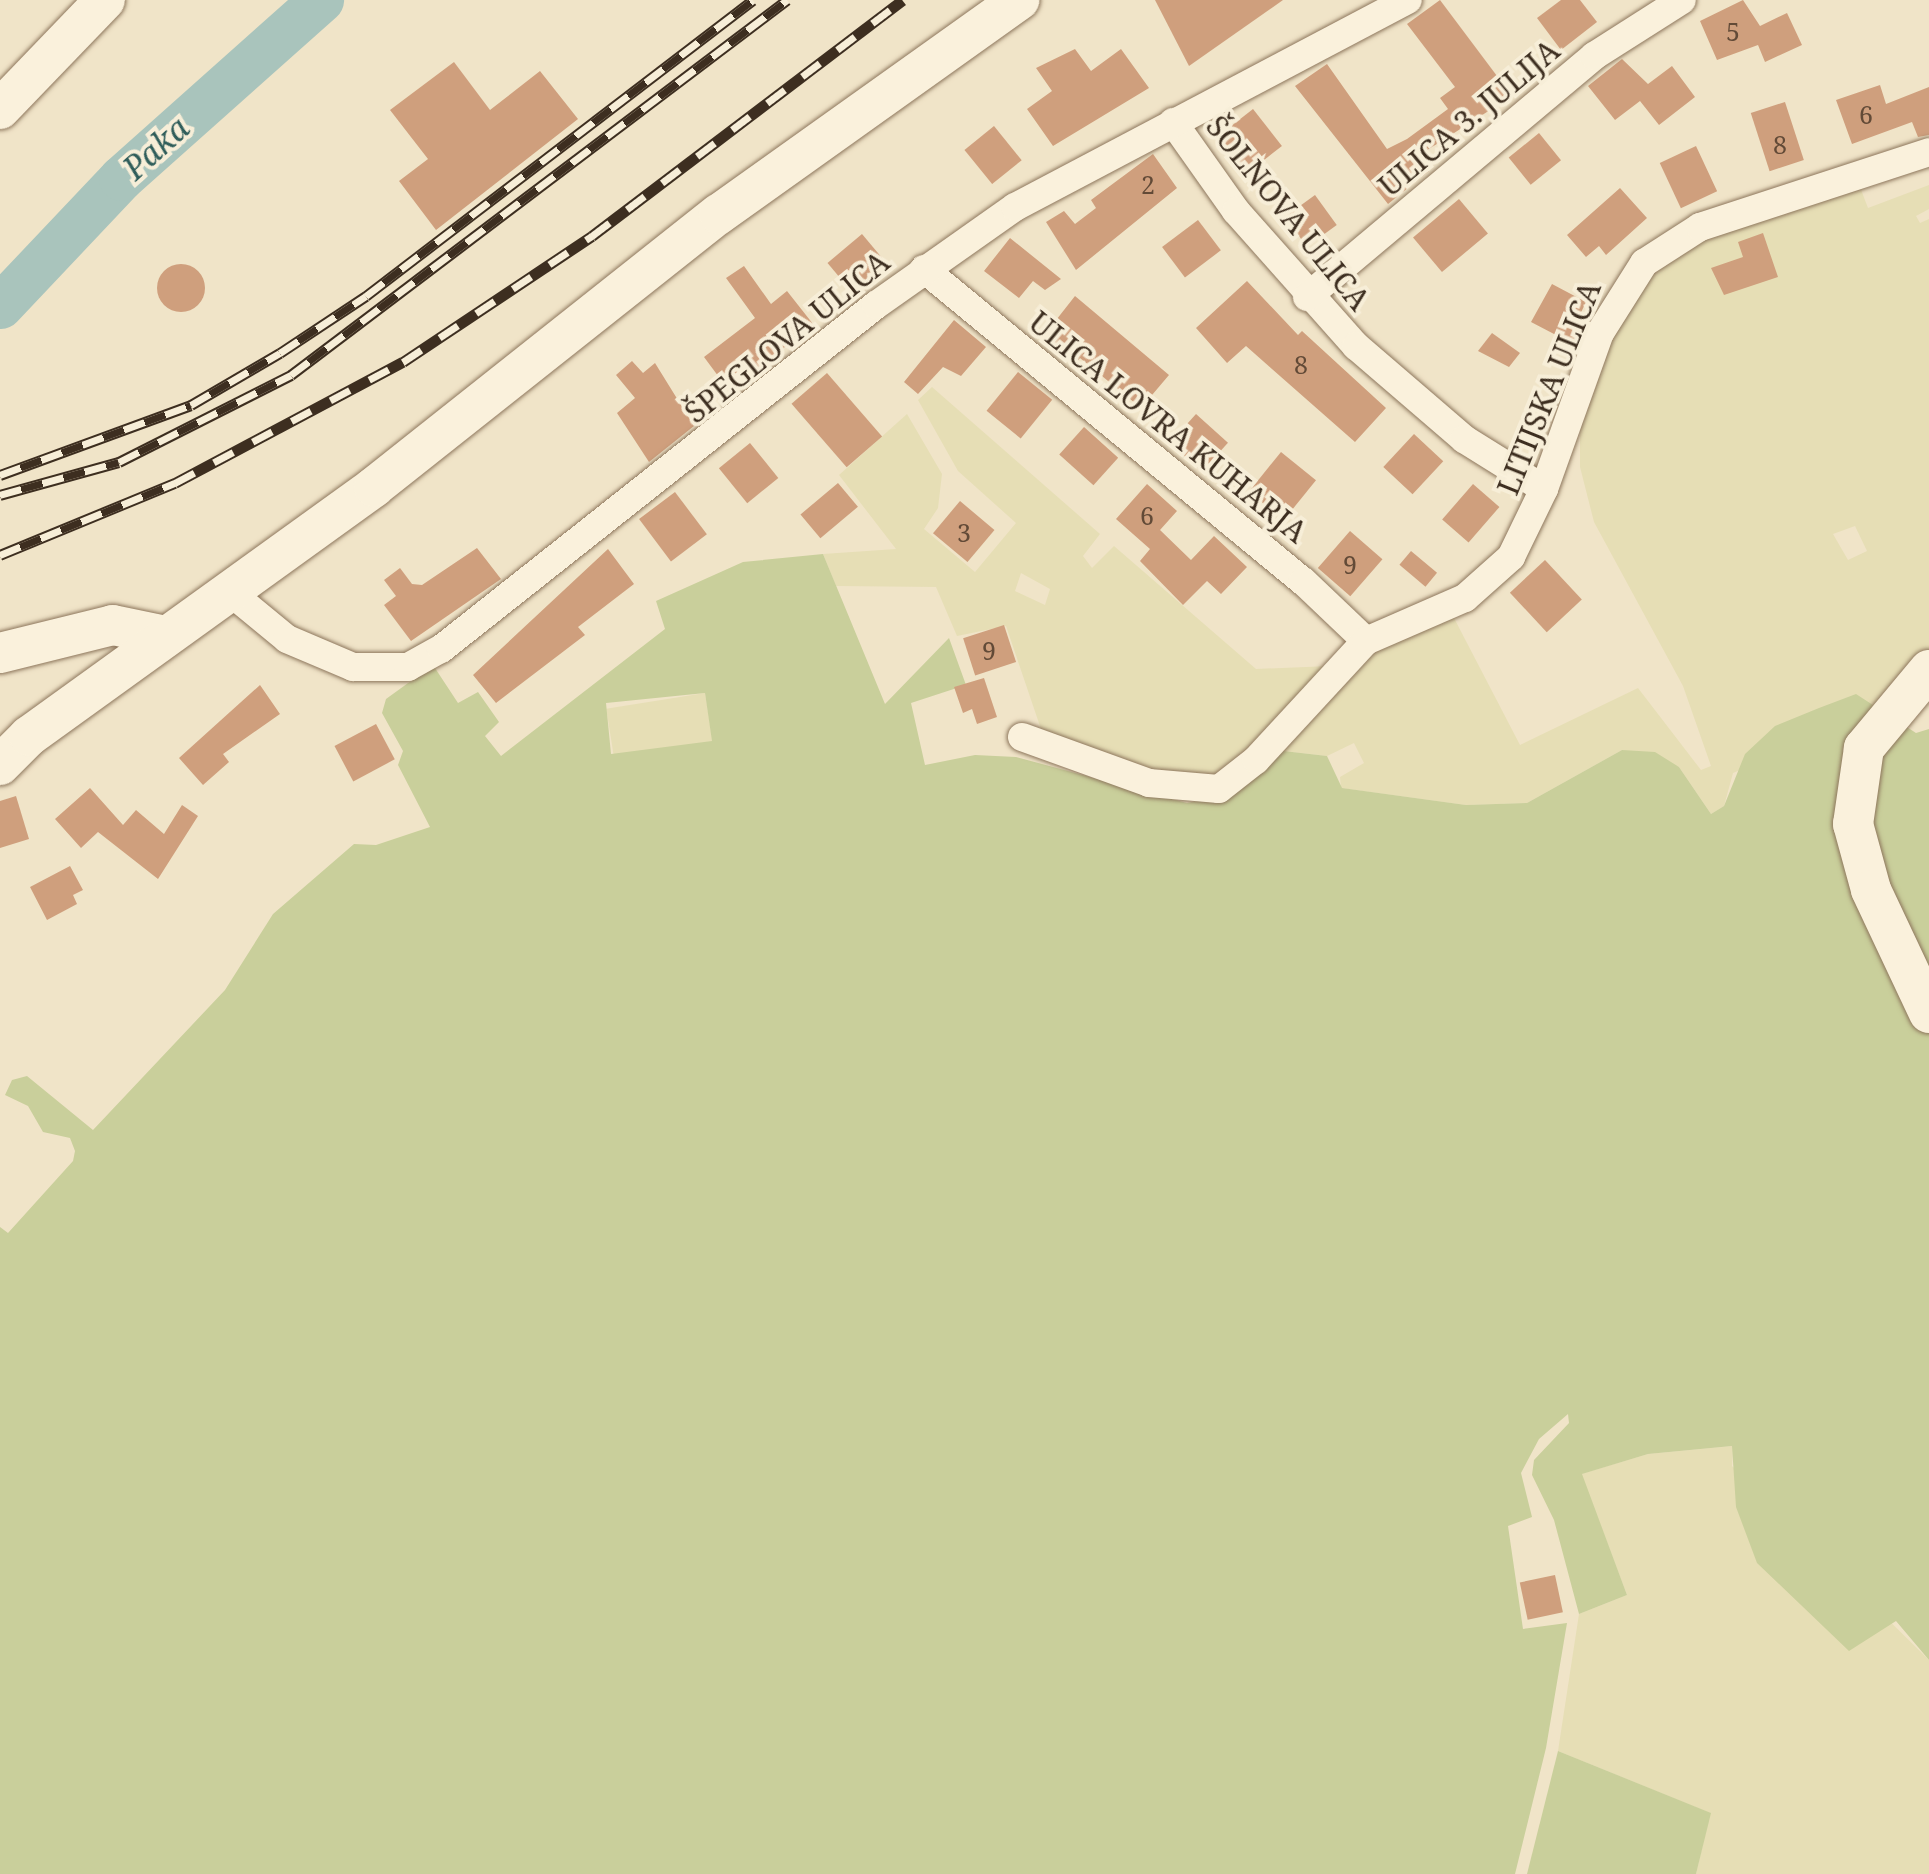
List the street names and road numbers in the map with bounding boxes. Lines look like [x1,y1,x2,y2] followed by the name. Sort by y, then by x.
[1371,32,1567,204] street label: ULICA 3. JULIJA
[1199,109,1377,317] street label: ŠOLNOVA ULICA
[678,244,896,430] street label: ŠPEGLOVA ULICA
[1490,276,1608,500] street label: LITIJSKA ULICA
[1022,304,1314,550] street label: ULICA LOVRA KUHARJA

